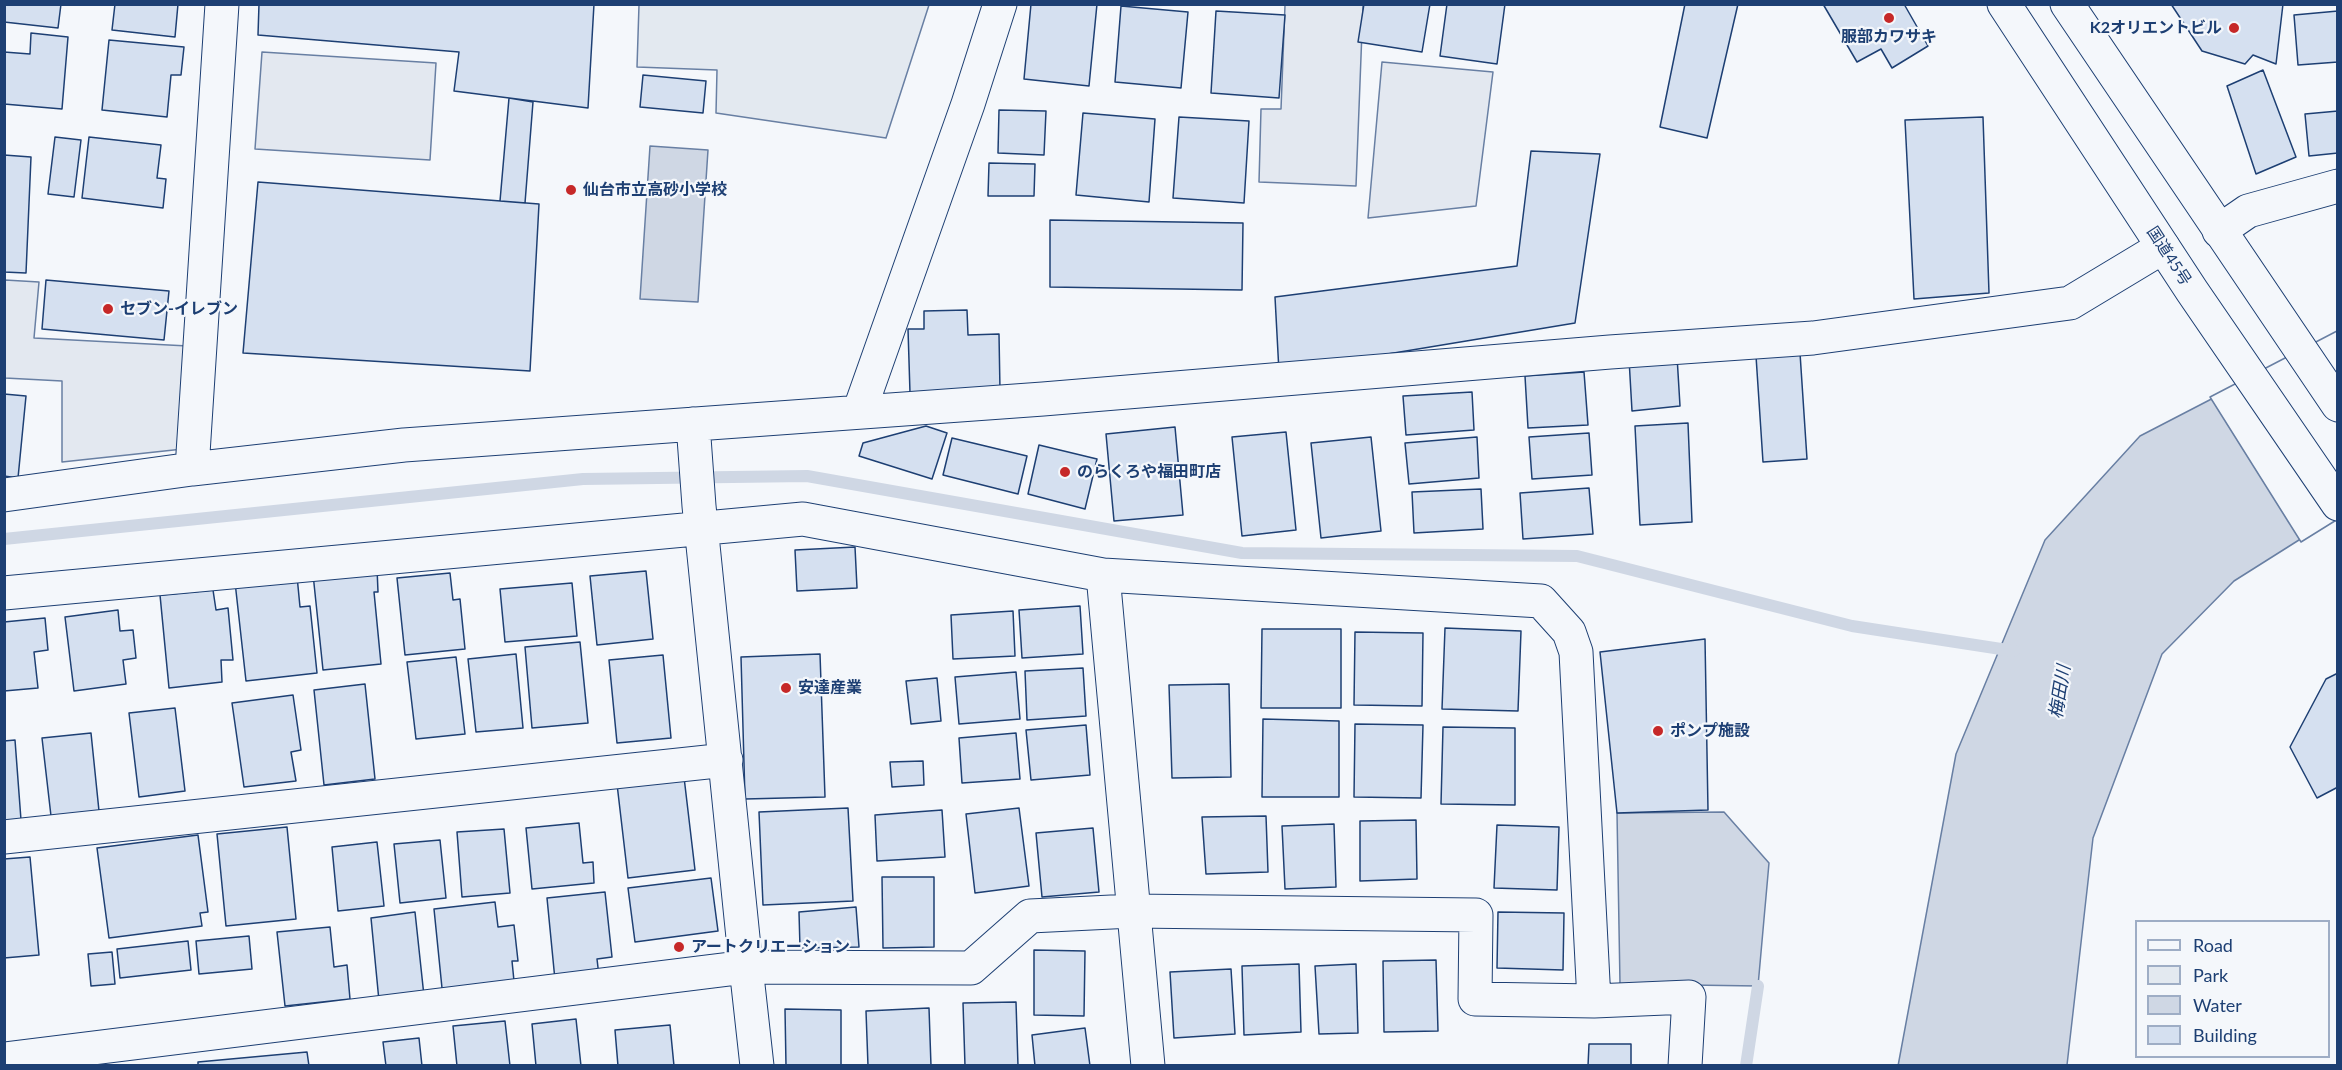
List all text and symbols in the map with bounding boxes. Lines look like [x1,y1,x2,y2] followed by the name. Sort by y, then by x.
[1882,11,1896,25] marker: 服部カワサキ
[2090,18,2222,38] place label: K2オリエントビル
[2227,21,2241,35] marker: K2オリエントビル
[1841,27,1937,47] place label: 服部カワサキ
[583,180,727,200] place label: 仙台市立高砂小学校
[564,183,578,197] marker: 仙台市立高砂小学校
[2143,223,2195,289] street label: 国道45号
[120,299,238,319] place label: セブン-イレブン
[101,302,115,316] marker: セブン-イレブン
[1077,462,1221,482] place label: のらくろや福田町店
[1058,465,1072,479] marker: のらくろや福田町店
[2045,664,2075,720] water label: 梅田川
[798,678,862,698] place label: 安達産業
[779,681,793,695] marker: 安達産業
[1670,721,1750,741] place label: ポンプ施設
[1651,724,1665,738] marker: ポンプ施設
[2135,920,2330,1058] legend
[2193,934,2233,956] text: Road
[691,937,850,957] place label: アートクリエーション
[672,940,686,954] marker: アートクリエーション
[2193,964,2228,986] text: Park
[2193,994,2242,1016] text: Water
[2193,1024,2257,1046] text: Building

